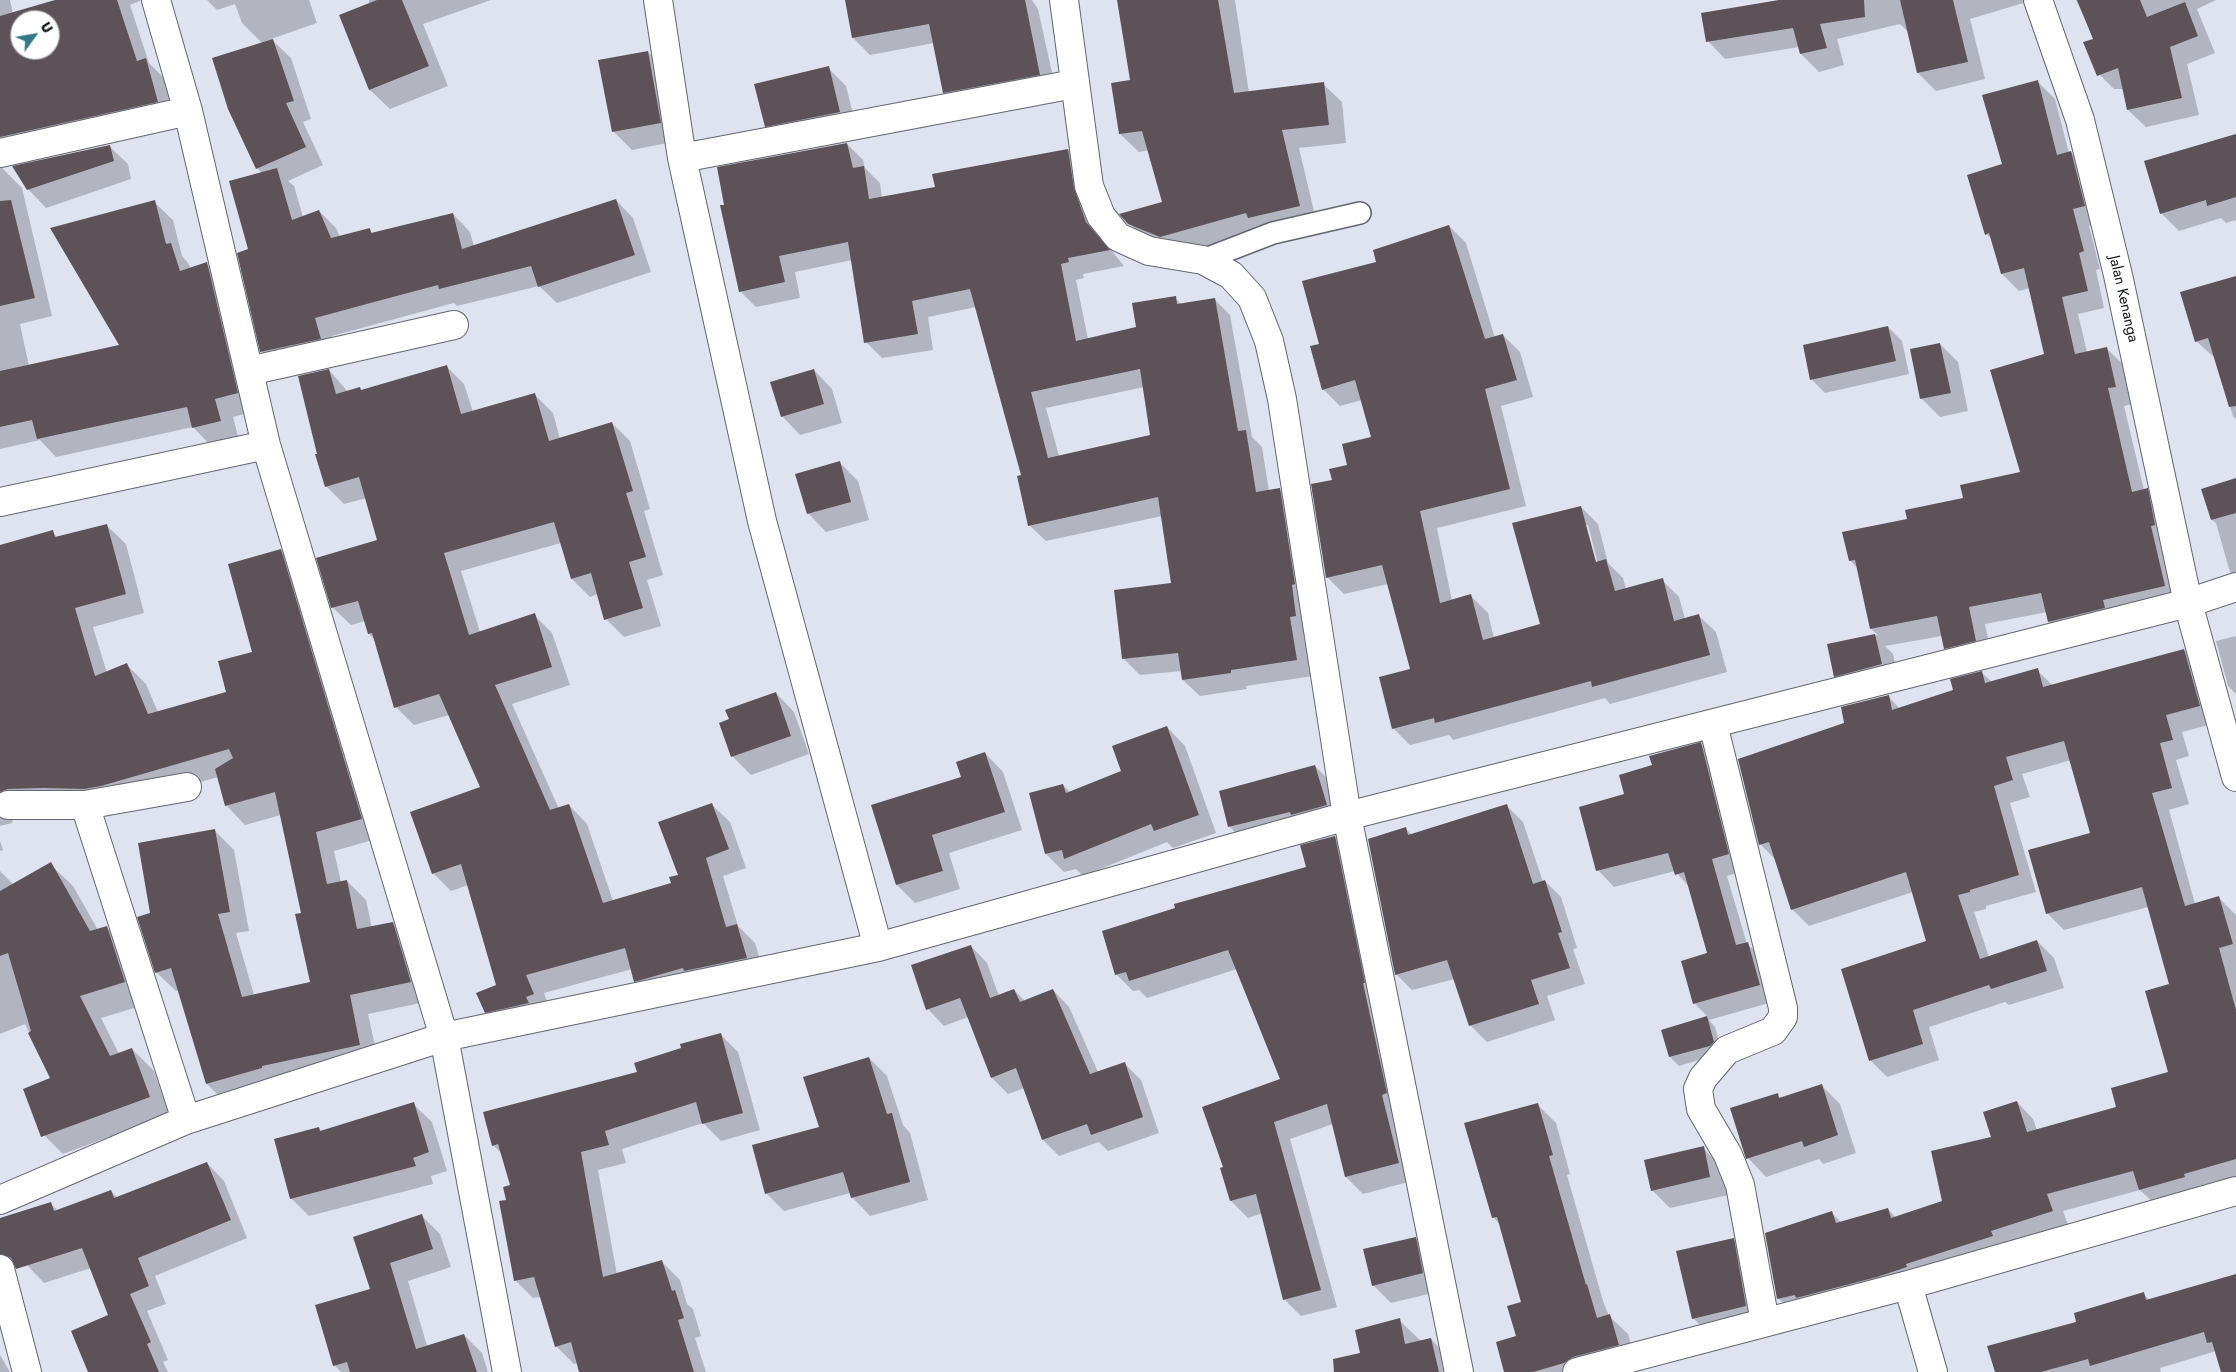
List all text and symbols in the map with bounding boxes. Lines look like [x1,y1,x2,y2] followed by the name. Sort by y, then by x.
[10,10,60,60] north arrow
[36,18,58,37] text: U
[2104,254,2142,344] street label: Jalan Kenanga

